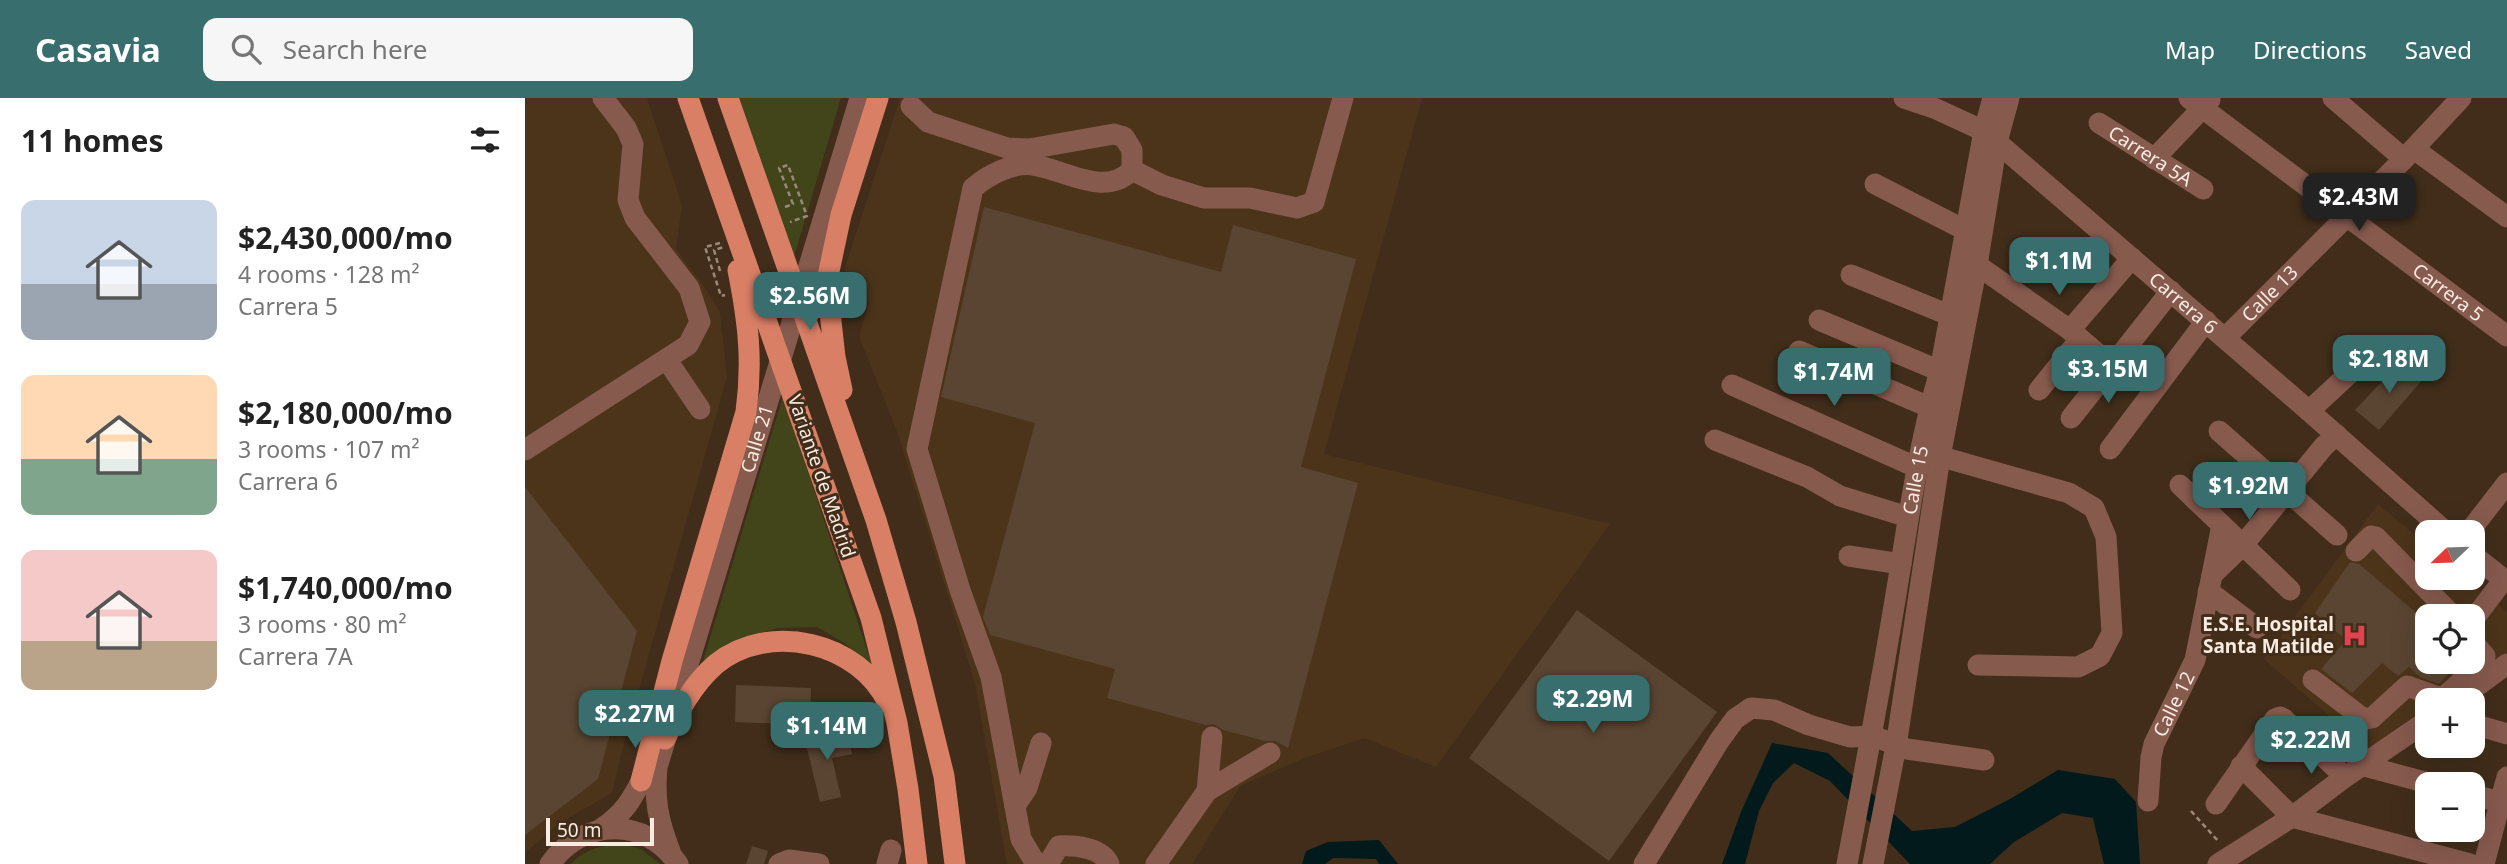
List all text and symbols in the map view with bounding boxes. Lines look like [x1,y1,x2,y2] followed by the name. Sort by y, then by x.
[203,18,693,81] search box
[35,27,161,72] text: Casavia
[227,30,265,68] icon: search
[283,31,427,67] text: Search here
[2165,33,2215,66] text: Map
[2253,33,2367,66] text: Directions
[2405,33,2472,66] text: Saved
[2103,119,2198,193] street label: Carrera 5A
[21,120,164,161] text: 11 homes
[466,121,504,159] icon: filters
[2302,174,2416,233] pin: $2.43M
[2319,180,2399,212] text: $2.43M
[238,217,453,258] text: $2,430,000/mo
[77,228,161,312] icon: home
[2010,238,2108,297] pin: $1.1M
[2025,244,2093,276] text: $1.1M
[2408,257,2489,327] street label: Carrera 5
[238,258,420,290] text: 4 rooms · 128 m²
[2236,260,2303,327] street label: Calle 13
[2144,266,2223,340] street label: Carrera 6
[753,272,867,332] pin: $2.56M
[770,279,850,311] text: $2.56M
[238,290,338,322] text: Carrera 5
[2332,336,2446,395] pin: $2.18M
[2349,342,2429,374] text: $2.18M
[2051,345,2165,405] pin: $3.15M
[1777,348,1891,408] pin: $1.74M
[2068,352,2148,384] text: $3.15M
[1794,355,1874,387] text: $1.74M
[782,391,862,561] street label: Variante de Madrid
[238,392,453,433] text: $2,180,000/mo
[734,401,779,476] street label: Calle 21
[77,403,161,487] icon: home
[238,433,420,465] text: 3 rooms · 107 m²
[1896,443,1934,517] street label: Calle 15
[2192,462,2306,522] pin: $1.92M
[238,465,338,497] text: Carrera 6
[2209,469,2289,501] text: $1.92M
[2415,520,2485,590] north arrow
[2415,520,2485,842] map controls
[238,567,453,608] text: $1,740,000/mo
[77,578,161,662] icon: home
[2415,604,2485,674] button: locate
[238,608,407,640] text: 3 rooms · 80 m²
[2202,611,2334,659] place label: E.S.E. Hospital Santa Matilde
[2340,621,2368,649] hospital icon: E.S.E. Hospital Santa Matilde
[238,640,353,672] text: Carrera 7A
[2147,667,2201,741] street label: Calle 12
[1536,676,1650,735] pin: $2.29M
[1553,682,1633,714] text: $2.29M
[2415,688,2485,758] button: +
[578,690,692,750] pin: $2.27M
[595,697,675,729] text: $2.27M
[770,702,884,762] pin: $1.14M
[787,709,867,741] text: $1.14M
[2254,716,2368,776] pin: $2.22M
[2271,723,2351,755] text: $2.22M
[2415,772,2485,842] button: −
[546,815,655,847] scale bar
[557,817,601,843] text: 50 m

